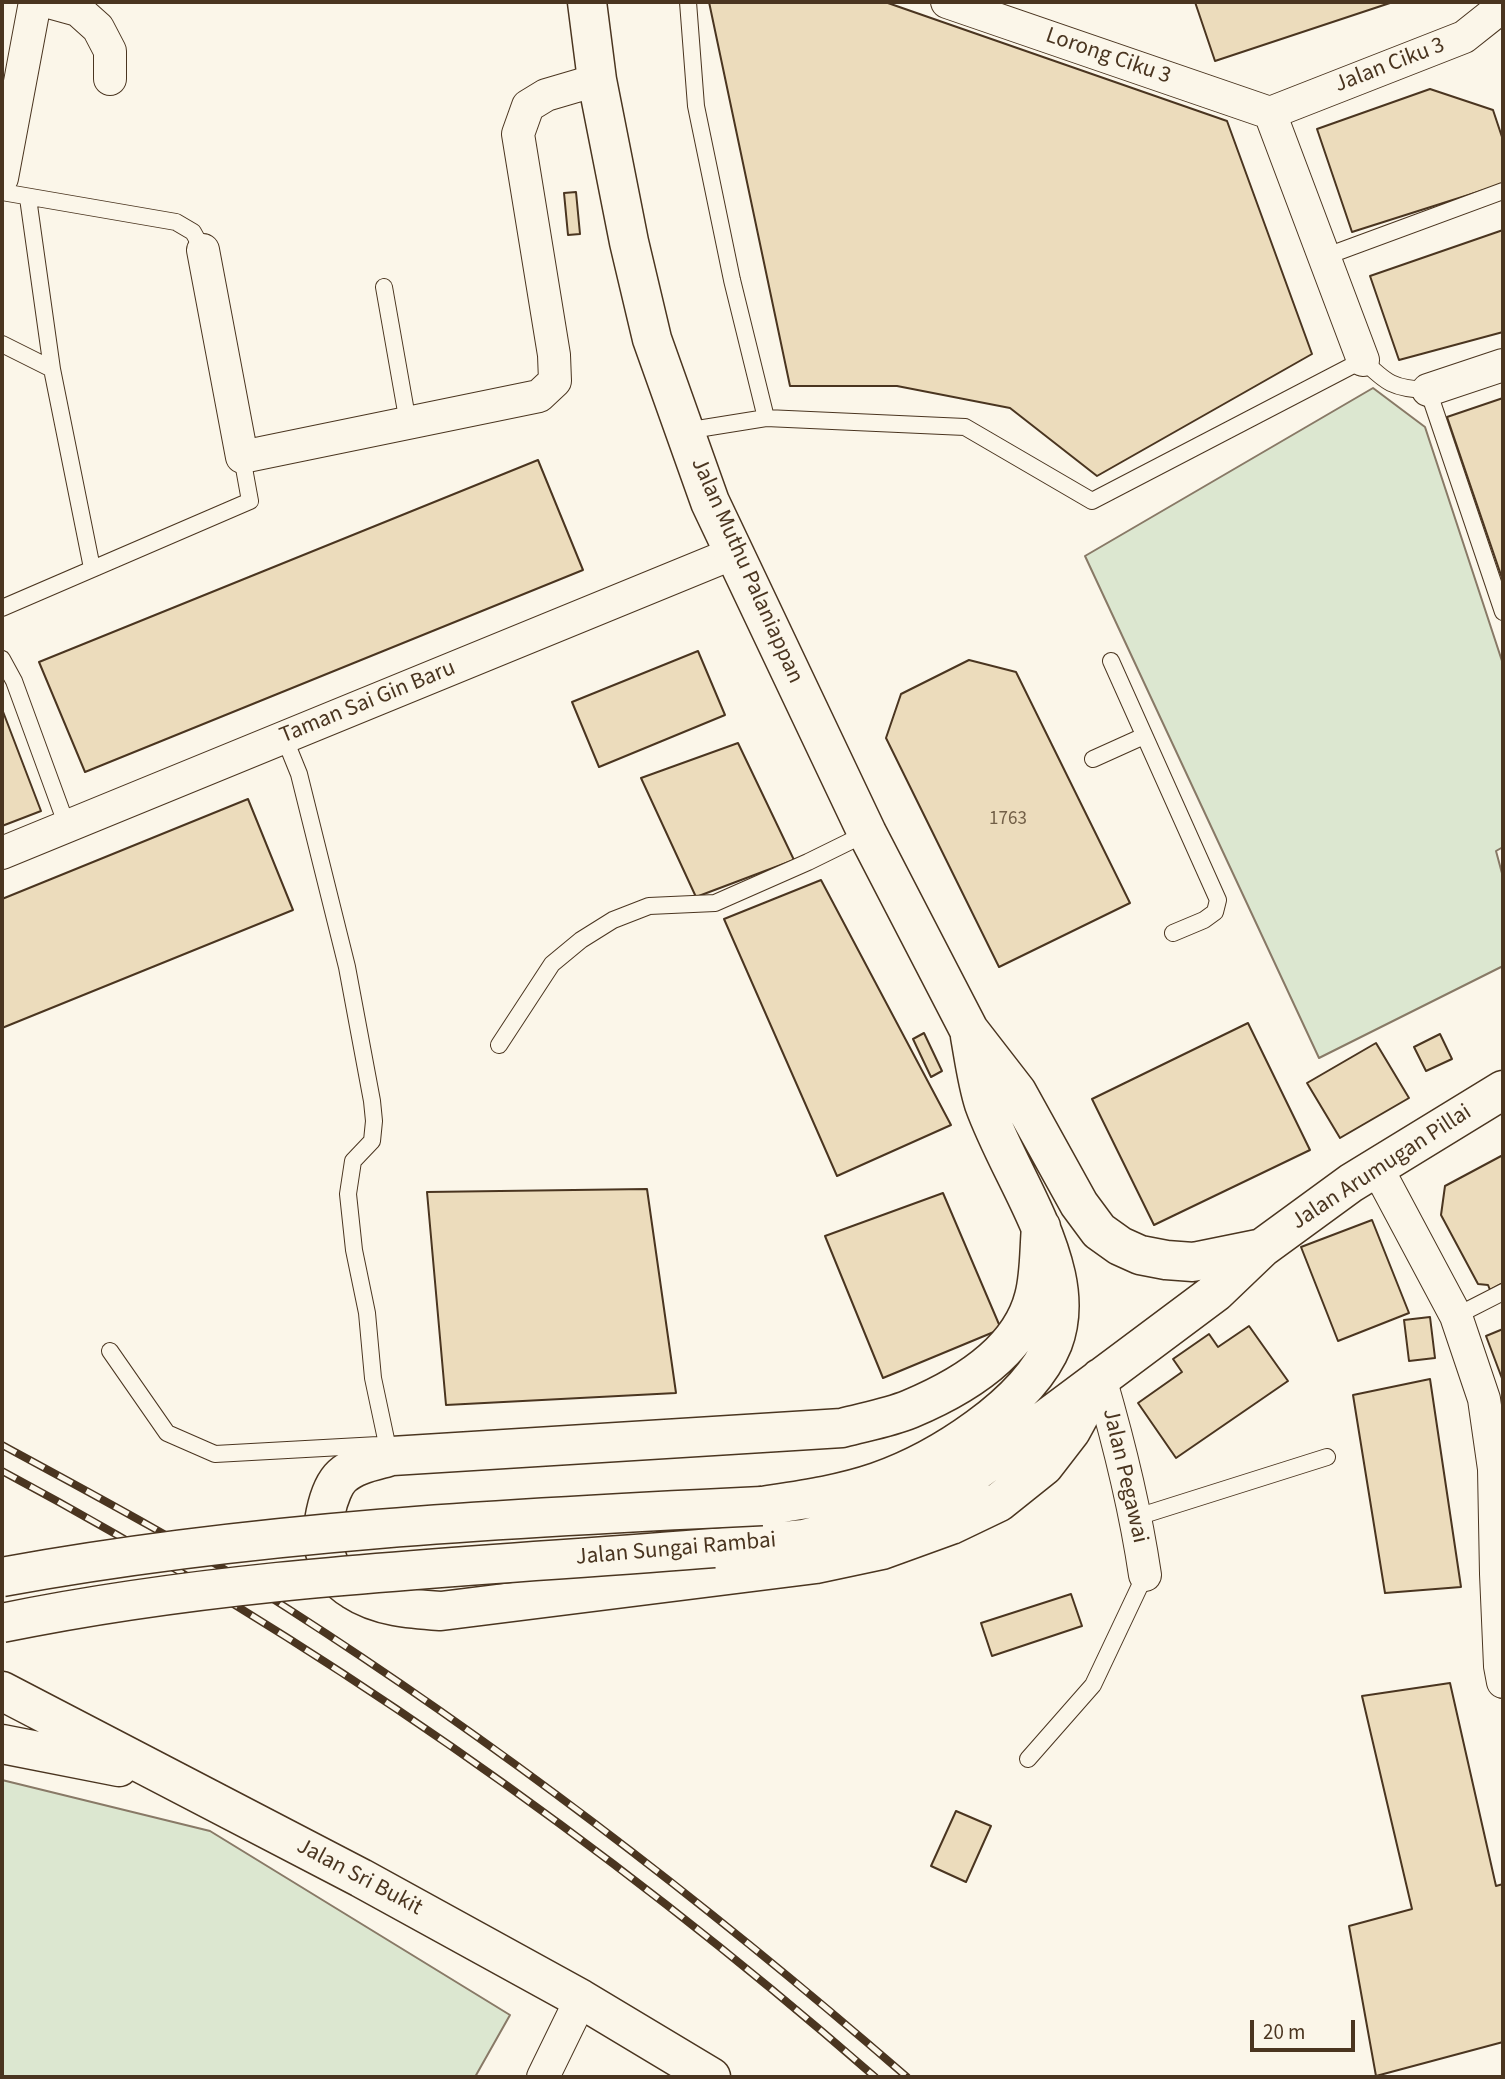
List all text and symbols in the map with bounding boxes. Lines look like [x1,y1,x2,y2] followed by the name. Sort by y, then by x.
[1042,23,1174,91] street label: Lorong Ciku 3
[1331,32,1449,100] street label: Jalan Ciku 3
[684,454,808,688] street label: Jalan Muthu Palaniappan
[276,655,460,751] street label: Taman Sai Gin Baru
[989,809,1027,831] house number: 1763
[1287,1099,1477,1237] street label: Jalan Arumugan Pillai
[1095,1406,1153,1546] street label: Jalan Pegawai
[575,1527,777,1573] street label: Jalan Sungai Rambai
[291,1833,427,1923] street label: Jalan Sri Bukit
[1253,2006,1358,2050] scale bar
[1263,2017,1305,2047] text: 20 m

